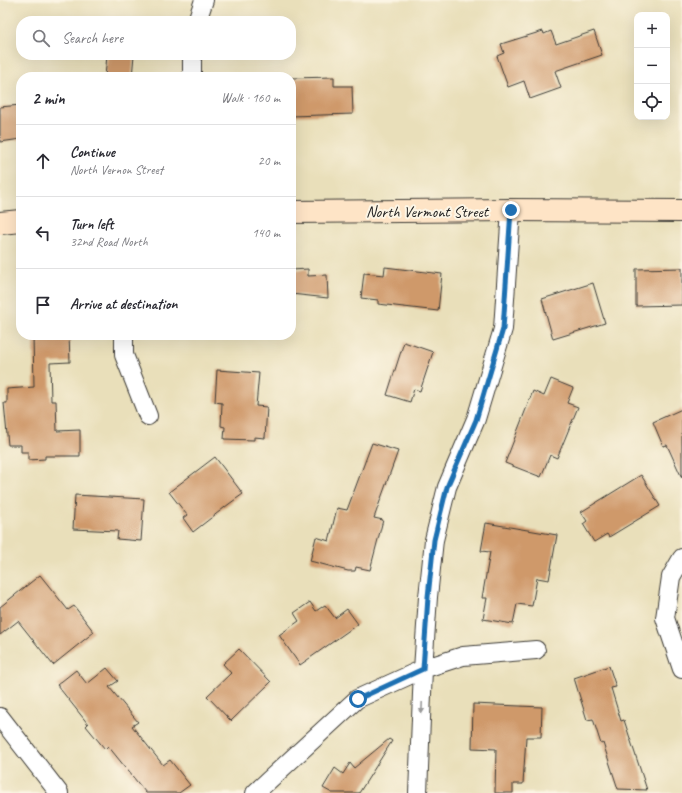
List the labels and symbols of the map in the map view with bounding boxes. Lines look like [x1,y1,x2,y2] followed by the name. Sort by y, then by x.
[502,201,520,219] route end
[366,202,490,222] street label: North Vermont Street
[349,690,367,708] route start
[418,702,425,714] one-way arrow

